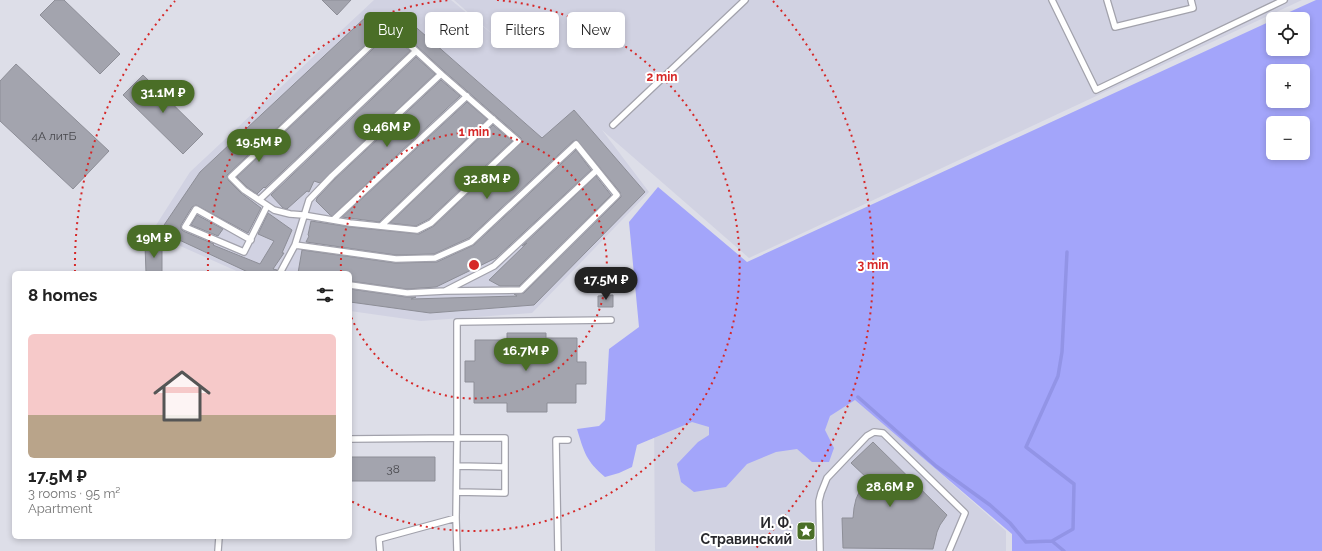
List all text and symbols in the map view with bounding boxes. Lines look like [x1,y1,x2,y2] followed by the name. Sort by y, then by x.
[364,12,417,48] chip: Buy
[425,12,483,48] chip: Rent
[491,12,559,48] chip: Filters
[567,12,625,48] chip: New
[1266,12,1310,160] map controls
[1266,12,1310,56] button: locate
[1266,64,1310,108] button: +
[646,70,678,84] text: 2 min
[126,80,200,114] pin: 31.1M ₽
[141,85,185,100] text: 31.1M ₽
[350,114,424,148] pin: 9.46M ₽
[1266,116,1310,160] button: −
[363,119,411,134] text: 9.46M ₽
[459,125,489,139] text: 1 min
[32,129,77,143] house number: 4А литБ
[222,129,296,163] pin: 19.5M ₽
[236,134,282,149] text: 19.5M ₽
[450,166,524,200] pin: 32.8M ₽
[463,171,511,186] text: 32.8M ₽
[126,225,182,259] pin: 19M ₽
[136,230,172,245] text: 19M ₽
[467,258,481,272] centre of rings
[857,258,889,272] text: 3 min
[569,267,643,301] pin: 17.5M ₽
[583,272,629,287] text: 17.5M ₽
[314,284,336,306] icon: filters
[28,285,97,305] text: 8 homes
[489,338,563,372] pin: 16.7M ₽
[503,343,549,358] text: 16.7M ₽
[146,360,218,432] icon: home
[386,462,400,476] house number: 38
[28,466,87,486] text: 17.5M ₽
[853,474,927,508] pin: 28.6M ₽
[866,479,914,494] text: 28.6M ₽
[28,486,120,501] text: 3 rooms · 95 m²
[28,501,92,516] text: Apartment
[701,515,792,547] place label: И. Ф. Стравинский
[795,520,817,542] place icon: И. Ф. Стравинский

